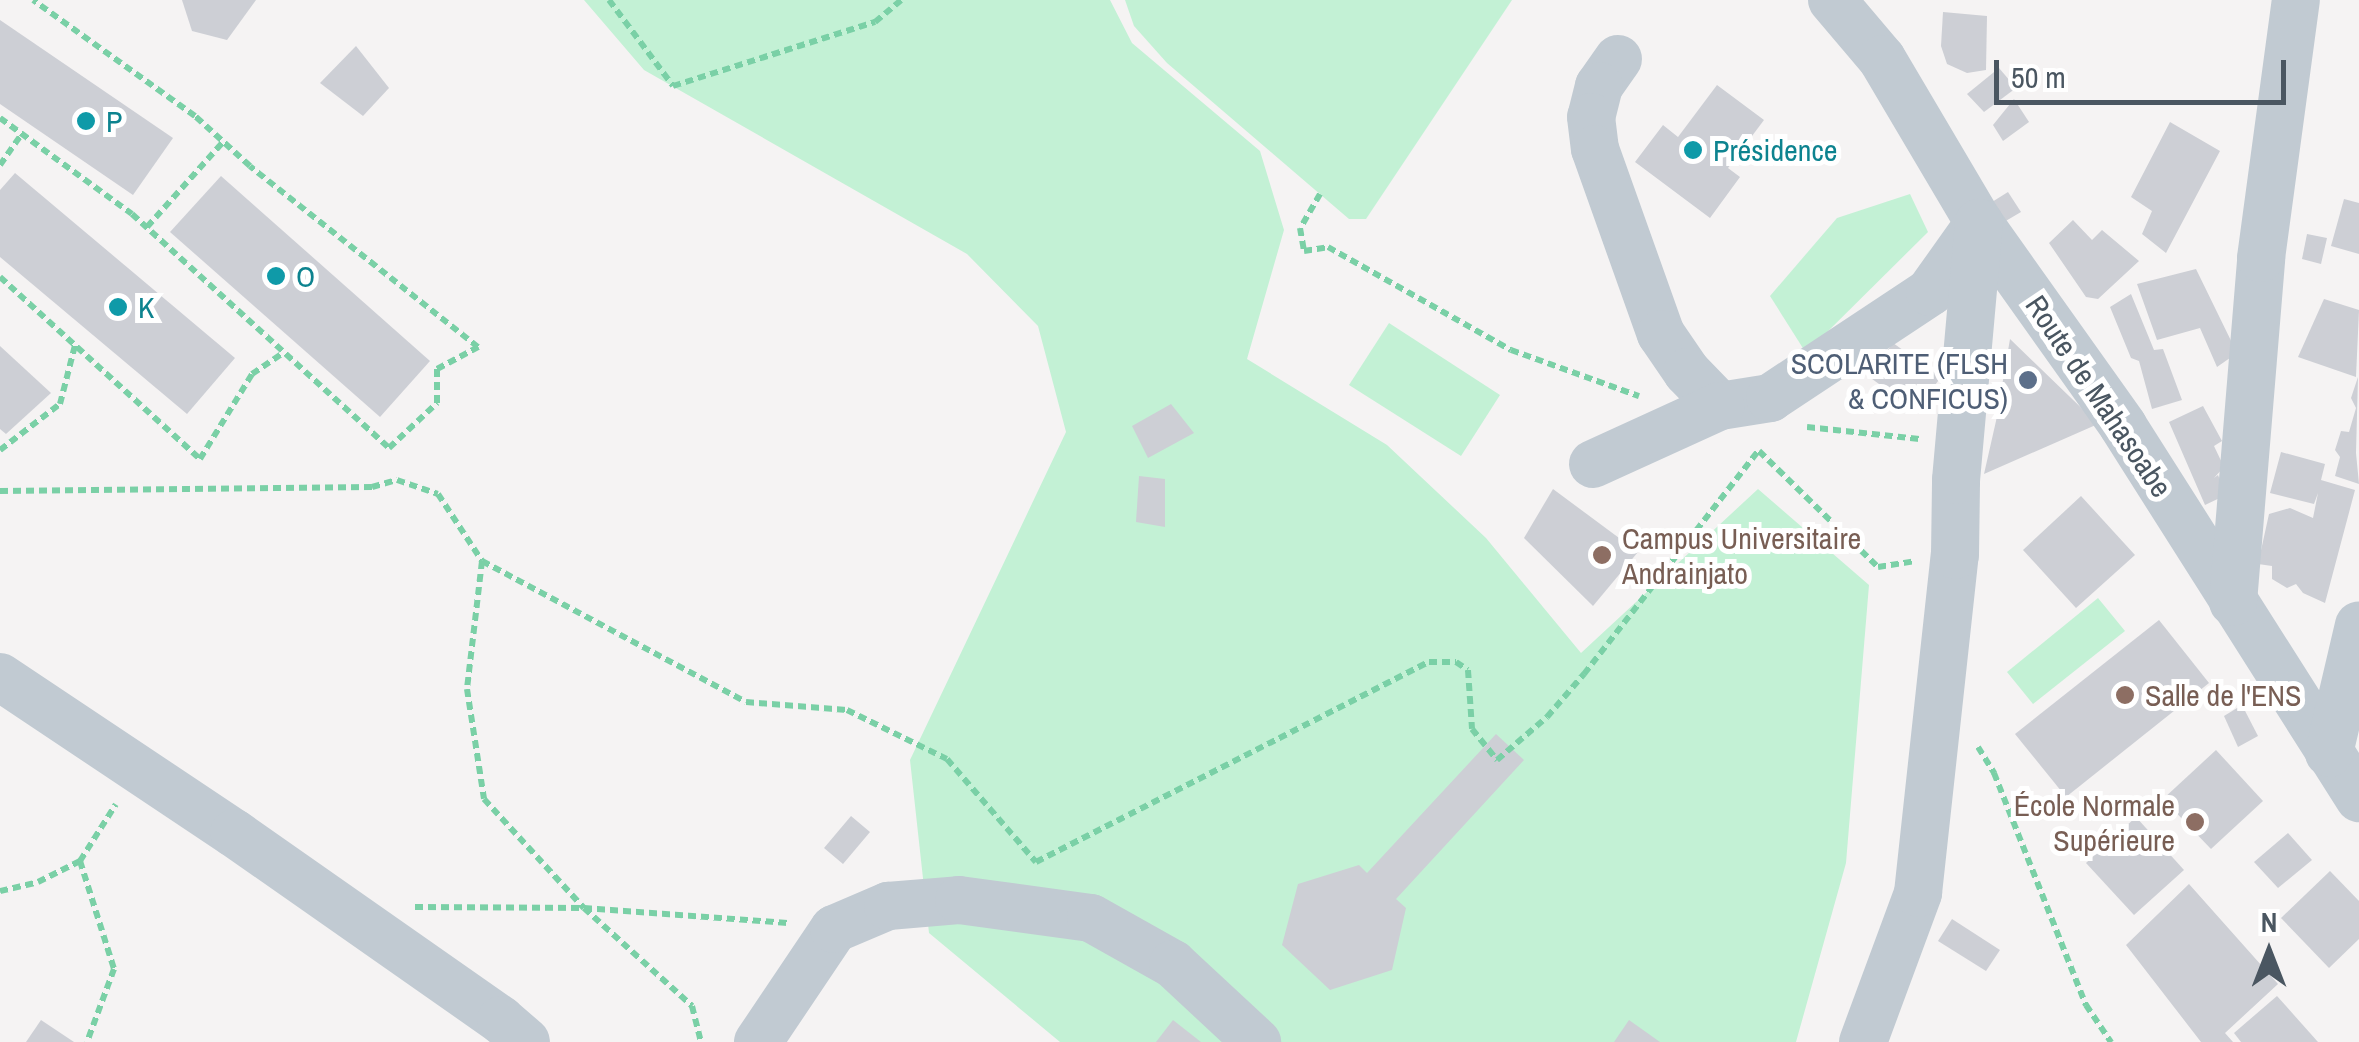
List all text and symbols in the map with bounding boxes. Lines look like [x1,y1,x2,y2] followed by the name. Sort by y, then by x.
[1999,40,2292,102] scale bar
[2011,57,2066,97] text: 50 m
[106,103,122,139] place label: P
[75,110,97,132] marker: P
[1713,132,1837,168] place label: Présidence
[1682,139,1704,161] marker: Présidence
[296,258,315,294] place label: O
[265,265,287,287] marker: O
[2018,288,2180,504] street label: Route de Mahasoabe
[138,289,154,325] place label: K
[107,296,129,318] marker: K
[1791,345,2008,416] place label: SCOLARITE (FLSH & CONFICUS)
[2017,369,2039,391] marker: SCOLARITE (FLSH & CONFICUS)
[1622,520,1861,590] place label: Campus Universitaire Andrainjato
[1591,544,1613,566] marker: Campus Universitaire Andrainjato
[2145,677,2301,713] place label: Salle de l'ENS
[2114,684,2136,706] marker: Salle de l'ENS
[2014,787,2175,858] place label: École Normale Supérieure
[2184,811,2206,833] marker: École Normale Supérieure
[2219,902,2319,1002] north arrow
[2261,903,2277,941] text: N

